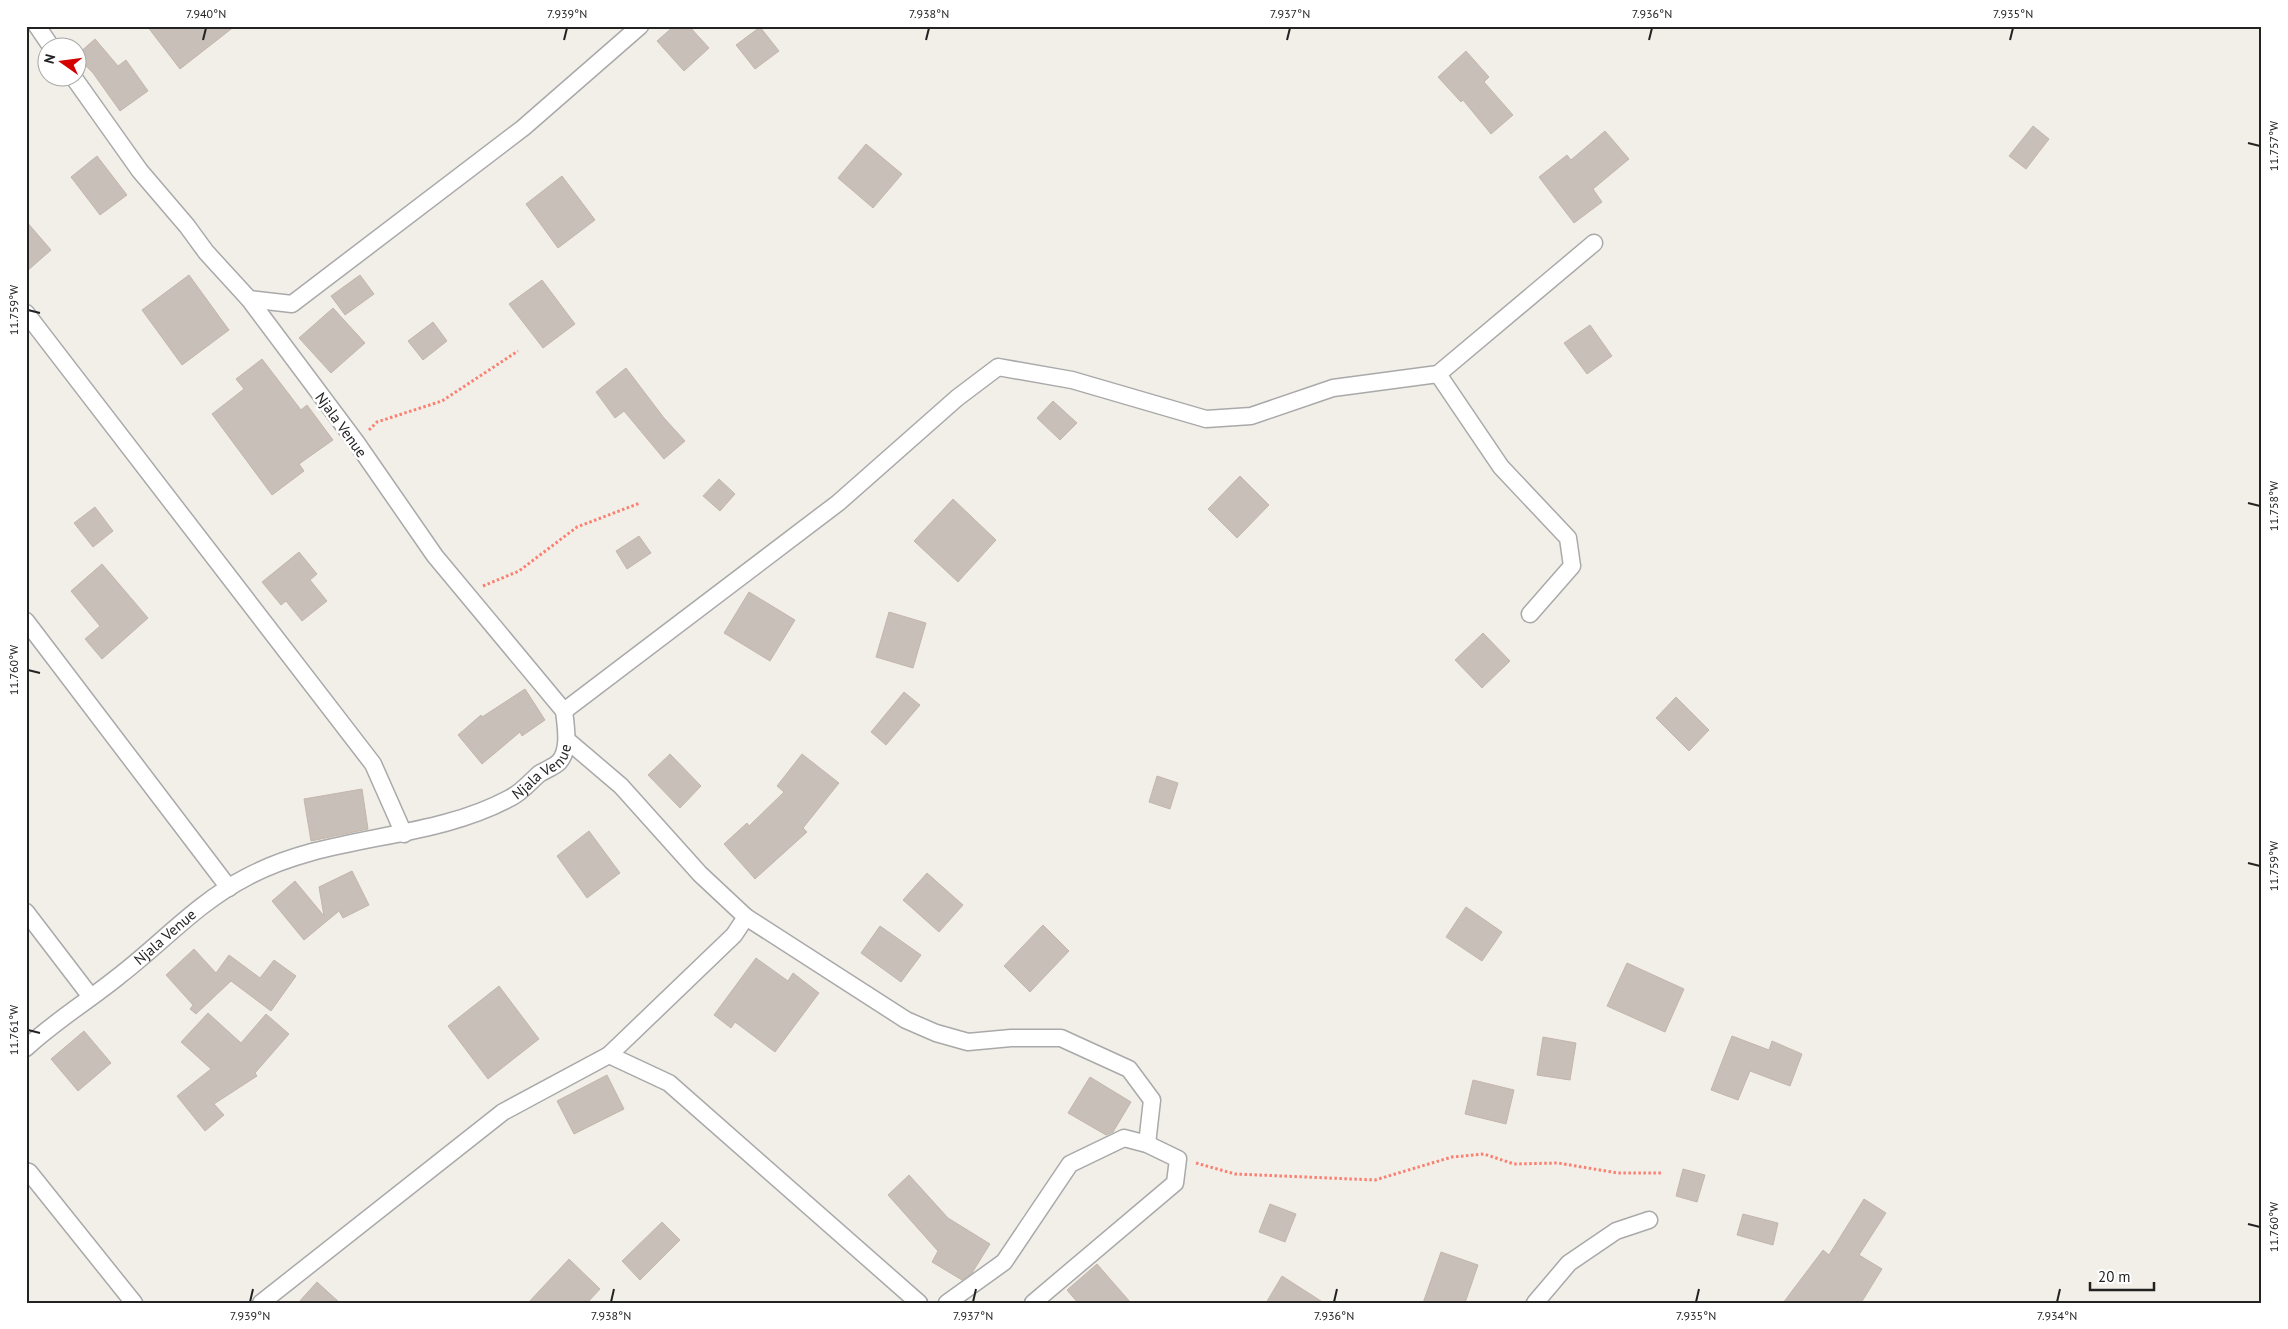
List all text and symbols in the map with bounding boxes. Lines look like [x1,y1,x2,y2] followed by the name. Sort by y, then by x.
[186,6,226,21] text: 7.940°N
[547,6,587,21] text: 7.939°N
[909,6,949,21] text: 7.938°N
[1270,6,1310,21] text: 7.937°N
[1632,6,1672,21] text: 7.936°N
[1993,6,2033,21] text: 7.935°N
[38,38,88,88] north arrow
[40,52,59,65] text: N
[2266,121,2281,171] text: 11.757°W
[6,285,21,335] text: 11.759°W
[311,388,371,461] street label: Njala Venue
[2266,481,2281,531] text: 11.758°W
[6,645,21,695] text: 11.760°W
[508,742,575,803] street label: Njala Venue
[2266,841,2281,891] text: 11.759°W
[130,905,200,969] street label: Njala Venue
[6,1005,21,1055] text: 11.761°W
[2266,1202,2281,1252] text: 11.760°W
[2090,1259,2154,1291] scale bar
[2098,1267,2131,1286] text: 20 m
[230,1308,270,1323] text: 7.939°N
[591,1308,631,1323] text: 7.938°N
[953,1308,993,1323] text: 7.937°N
[1314,1308,1354,1323] text: 7.936°N
[1676,1308,1716,1323] text: 7.935°N
[2037,1308,2077,1323] text: 7.934°N

